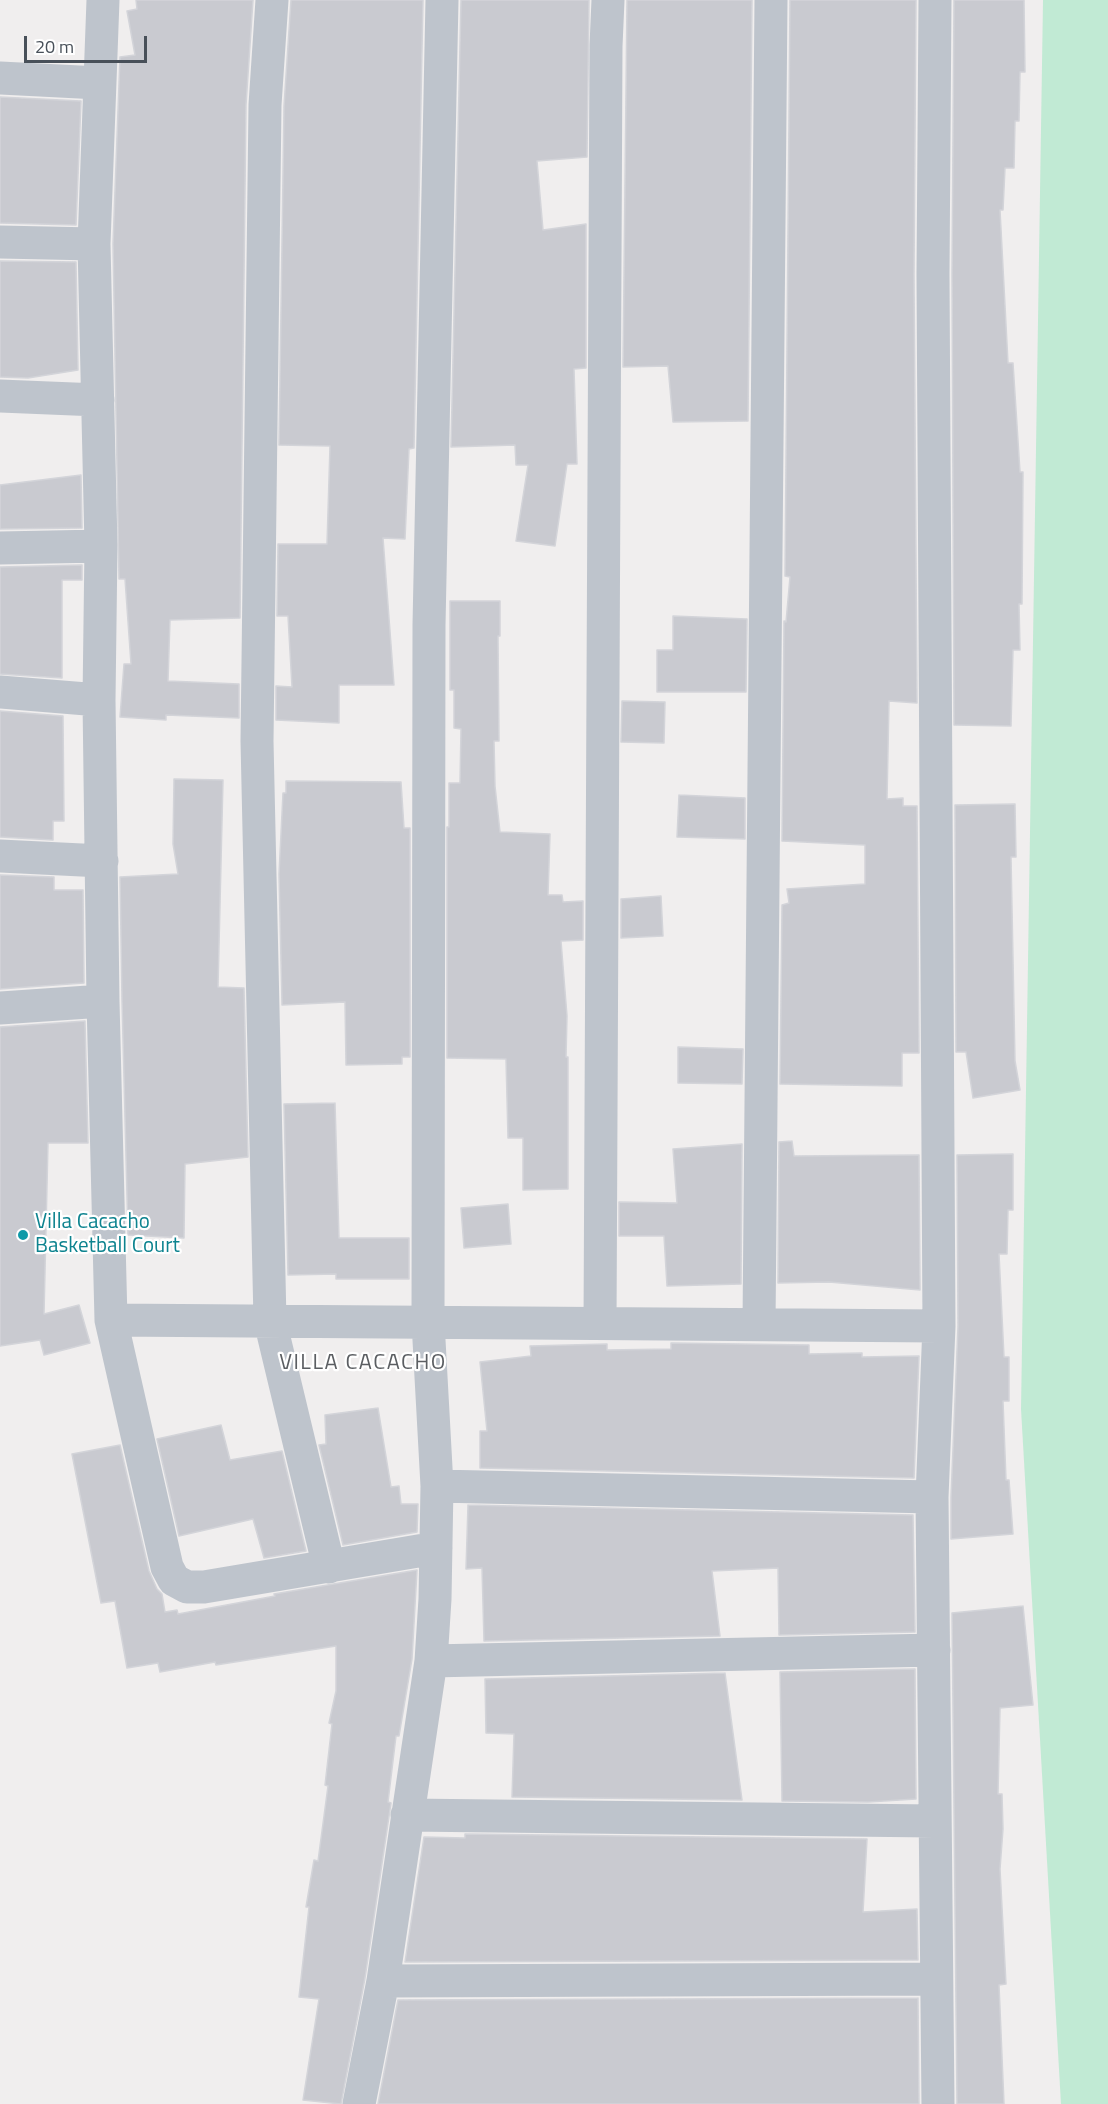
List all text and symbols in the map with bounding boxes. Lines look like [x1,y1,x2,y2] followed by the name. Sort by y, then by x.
[27,24,150,62] scale bar
[35,33,74,60] text: 20 m
[35,1210,180,1260] place label: Villa Cacacho Basketball Court
[16,1228,30,1242] marker: Villa Cacacho Basketball Court
[279,1351,447,1377] district label: VILLA CACACHO

